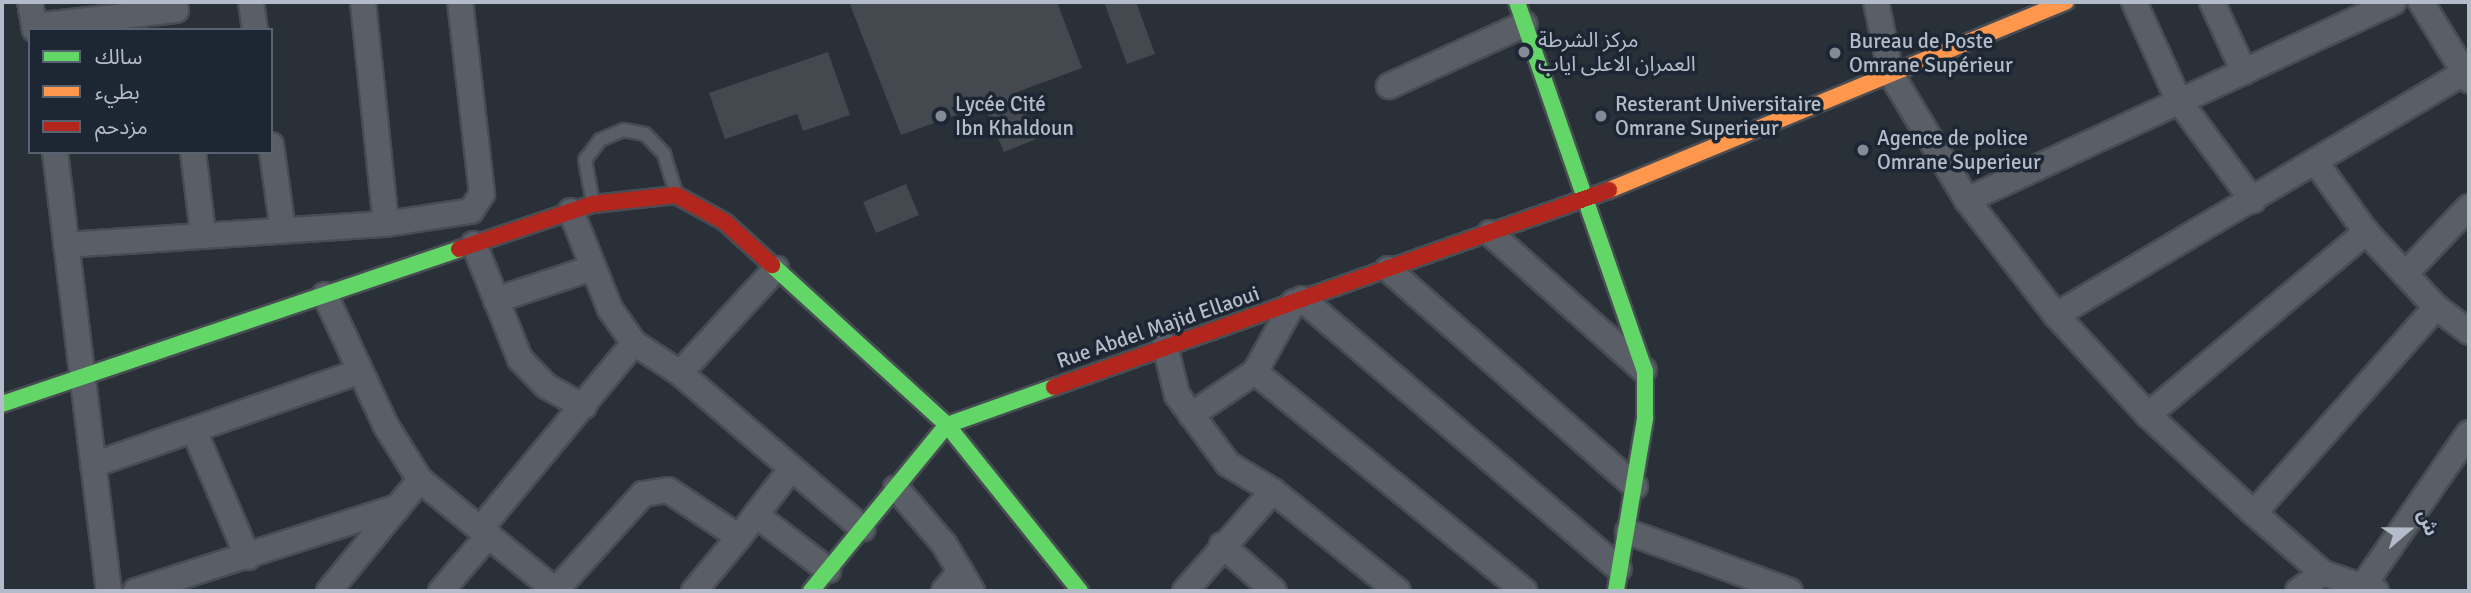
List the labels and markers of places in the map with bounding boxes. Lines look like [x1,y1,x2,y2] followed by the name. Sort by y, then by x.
[1538,27,1696,77] place label: مركز الشرطة العمران الاعلى اياب
[1849,28,2013,78] place label: Bureau de Poste Omrane Supérieur
[1516,44,1532,60] marker: مركز الشرطة العمران الاعلى اياب
[1827,45,1843,61] marker: Bureau de Poste Omrane Supérieur
[955,91,1074,141] place label: Lycée Cité Ibn Khaldoun
[1615,91,1821,141] place label: Resterant Universitaire Omrane Superieur
[933,108,949,124] marker: Lycée Cité Ibn Khaldoun
[1593,108,1609,124] marker: Resterant Universitaire Omrane Superieur
[1877,125,2041,175] place label: Agence de police Omrane Superieur
[1855,142,1871,158] marker: Agence de police Omrane Superieur

